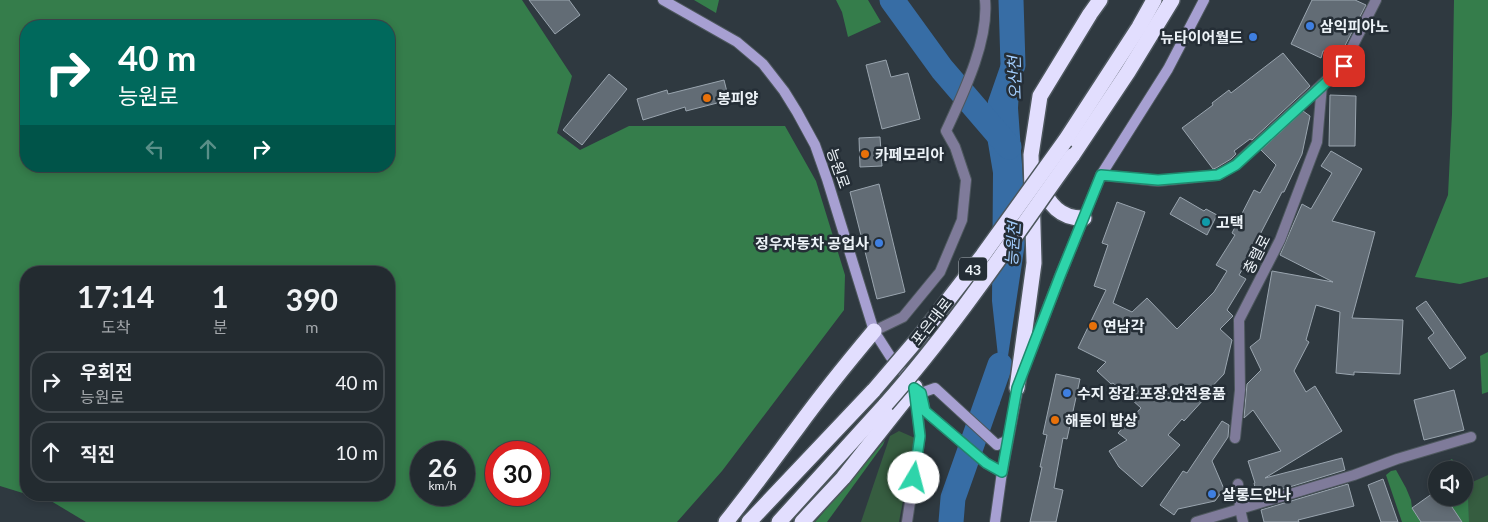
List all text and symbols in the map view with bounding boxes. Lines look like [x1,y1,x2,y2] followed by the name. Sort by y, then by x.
[1320,17,1389,35] place label: 삼익피아노
[1304,20,1316,32] marker: 삼익피아노
[1160,28,1243,46] place label: 뉴타이어월드
[1247,31,1259,43] marker: 뉴타이어월드
[118,36,196,78] text: 40 m
[35,40,100,105] icon: right
[1323,45,1365,87] pin
[1330,52,1358,80] icon: arrive
[1004,53,1024,100] water label: 오산천
[118,82,179,109] text: 능원로
[717,89,759,107] place label: 봉피양
[701,92,713,104] marker: 봉피양
[141,135,169,163] icon: left
[194,135,222,163] icon: ahead
[247,135,275,163] icon: right
[824,145,854,191] street label: 능원로
[875,145,944,163] place label: 카페모리아
[859,148,871,160] marker: 카페모리아
[1216,213,1244,231] place label: 고택
[1200,216,1212,228] marker: 고택
[1001,219,1023,267] water label: 능원천
[1239,231,1273,277] street label: 충렬로
[755,234,869,252] place label: 정우자동차 공업사
[873,237,885,249] marker: 정우자동차 공업사
[959,258,987,280] road number: 43
[77,278,154,314] text: 17:14
[211,278,229,314] text: 1
[286,281,338,317] text: 390
[907,294,955,348] street label: 포은대로
[101,317,130,336] text: 도착
[213,317,227,336] text: 분
[305,317,318,336] text: m
[1103,317,1145,335] place label: 연남각
[1087,320,1099,332] marker: 연남각
[80,360,132,383] text: 우회전
[37,368,65,396] icon: right
[335,371,378,394] text: 40 m
[1077,384,1226,402] place label: 수지 장갑.포장.안전용품
[80,387,124,406] text: 능원로
[1061,387,1073,399] marker: 수지 장갑.포장.안전용품
[1065,411,1138,429] place label: 해돋이 밥상
[1049,414,1061,426] marker: 해돋이 밥상
[37,438,65,466] icon: ahead
[335,441,378,464] text: 10 m
[485,441,550,506] speed limit sign: 30
[80,442,115,465] text: 직진
[887,451,939,503] position arrow
[428,452,457,482] text: 26
[1428,461,1473,506] map controls
[1428,461,1473,506] button: sound
[428,478,457,493] text: km/h
[1222,485,1291,503] place label: 살롱드안나
[1206,488,1218,500] marker: 살롱드안나

